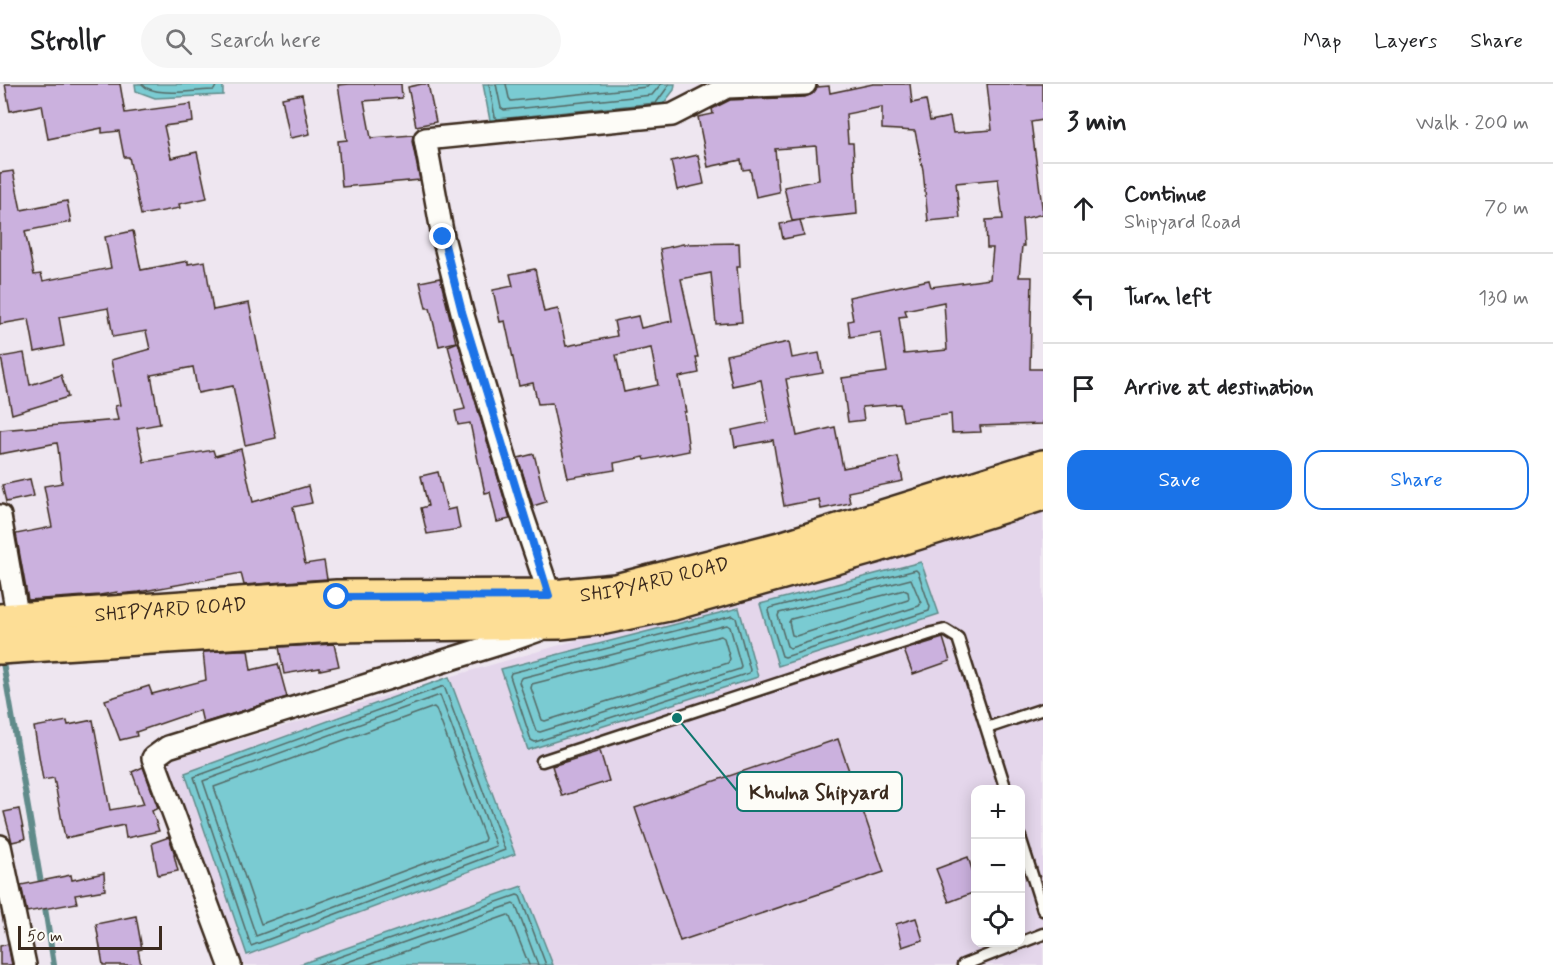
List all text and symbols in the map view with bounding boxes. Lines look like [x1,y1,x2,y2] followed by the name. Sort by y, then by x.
[141,14,561,68] search box
[30,23,105,60] text: Strollr
[162,25,195,58] icon: search
[210,27,321,55] text: Search here
[1303,27,1341,55] text: Map
[1374,27,1437,55] text: Layers
[1470,27,1523,55] text: Share
[1067,106,1127,140] text: 3 min
[1416,110,1529,137] text: Walk · 200 m
[1124,181,1206,209] text: Continue
[1067,192,1100,225] icon: ahead
[1484,195,1529,222] text: 70 m
[1124,209,1241,236] text: Shipyard Road
[429,223,455,249] route end
[1067,282,1100,315] icon: left
[1124,284,1212,312] text: Turn left
[1478,285,1529,312] text: 130 m
[1067,372,1100,405] icon: arrive
[1124,374,1314,402] text: Arrive at destination
[1067,450,1292,510] button: Save
[1304,450,1529,510] button: Share
[579,551,732,609] street label: SHIPYARD ROAD
[323,583,349,609] route start
[94,591,248,629] street label: SHIPYARD ROAD
[737,772,902,811] callout: Khulna Shipyard
[749,779,889,807] text: Khulna Shipyard
[971,785,1025,947] map controls
[971,785,1025,839] button: +
[971,839,1025,893] button: −
[971,893,1025,947] button: locate
[18,923,162,950] scale bar
[27,926,63,947] text: 50 m

